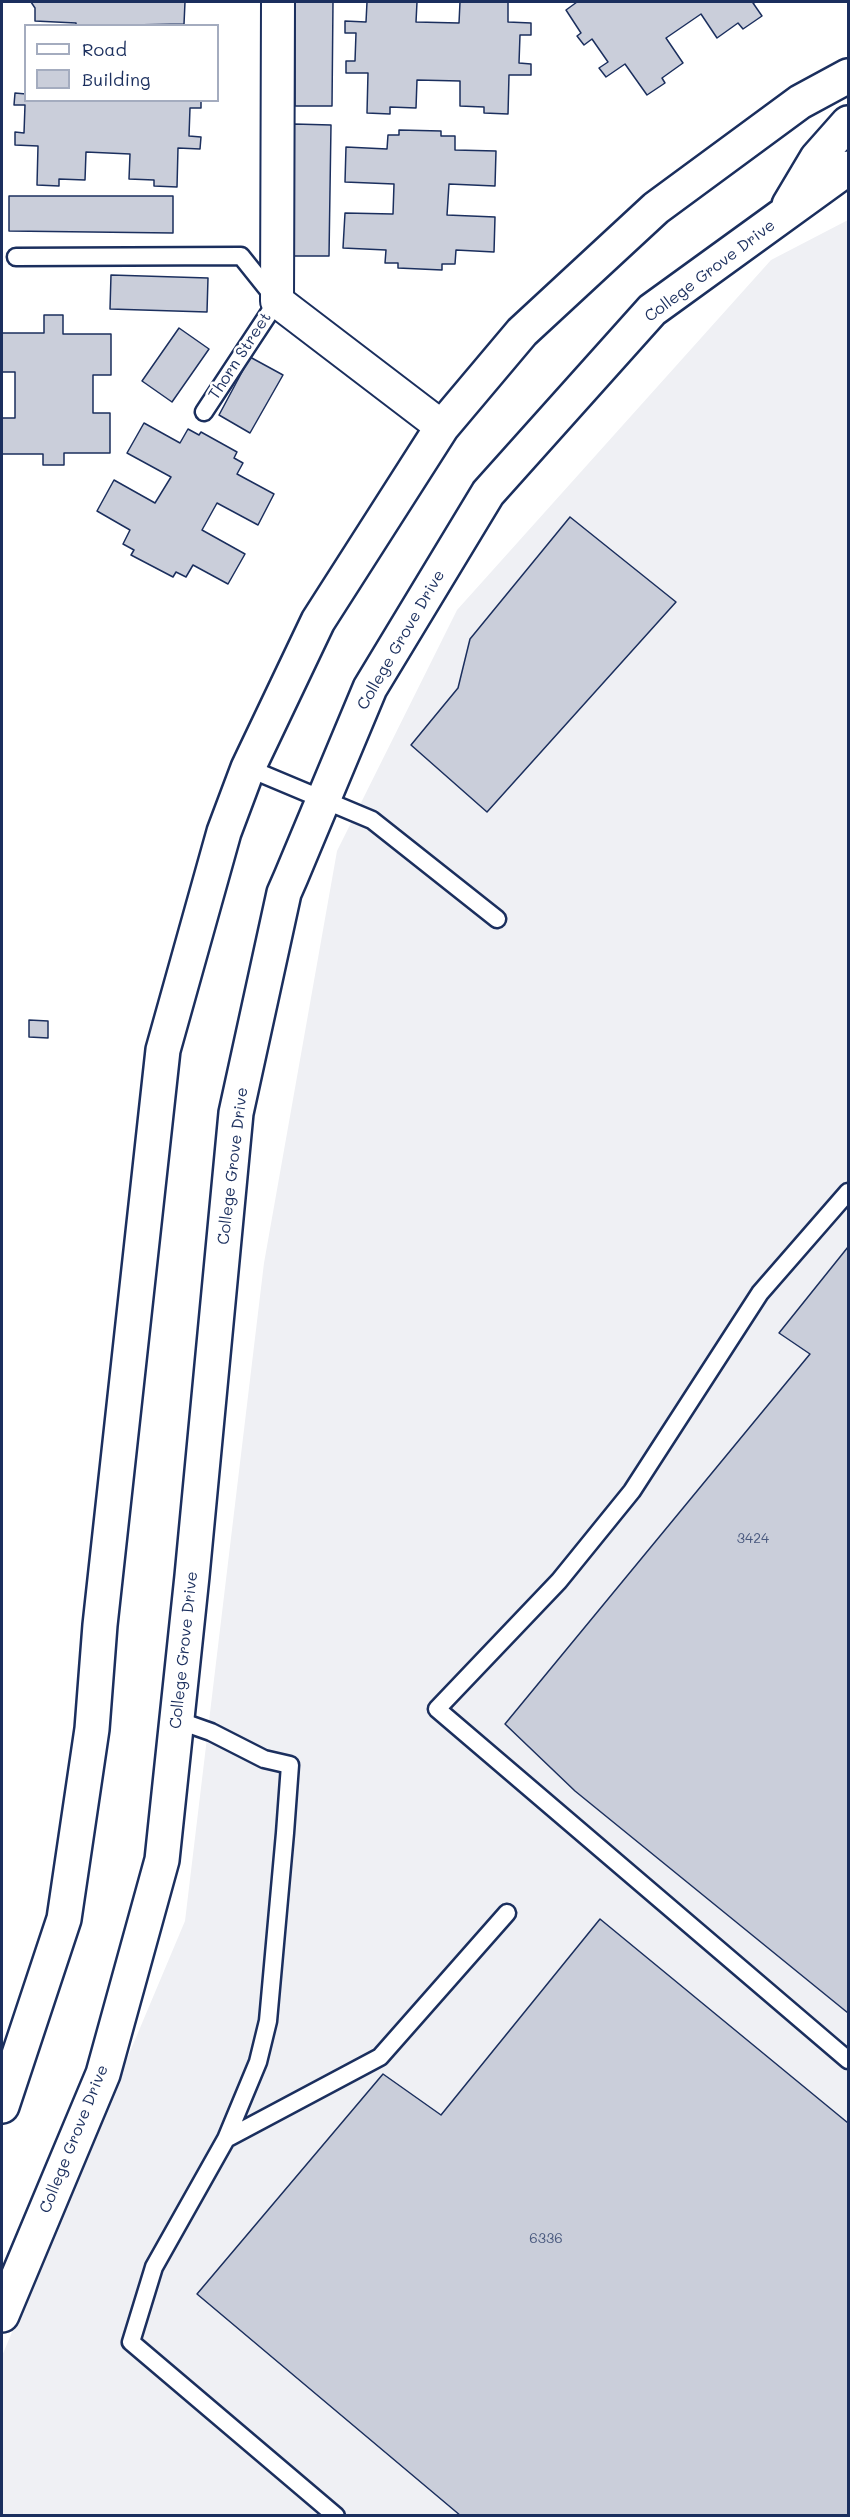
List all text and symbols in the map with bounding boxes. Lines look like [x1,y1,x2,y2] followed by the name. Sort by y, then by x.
[24,24,219,102] legend
[82,37,127,61] text: Road
[82,67,150,91] text: Building
[641,216,779,326] street label: College Grove Drive
[205,309,275,403] street label: Thorn Street
[353,567,449,713] street label: College Grove Drive
[214,1086,252,1246] street label: College Grove Drive
[737,1531,769,1547] house number: 3424
[166,1570,202,1730] street label: College Grove Drive
[35,2062,113,2216] street label: College Grove Drive
[529,2231,563,2247] house number: 6336

